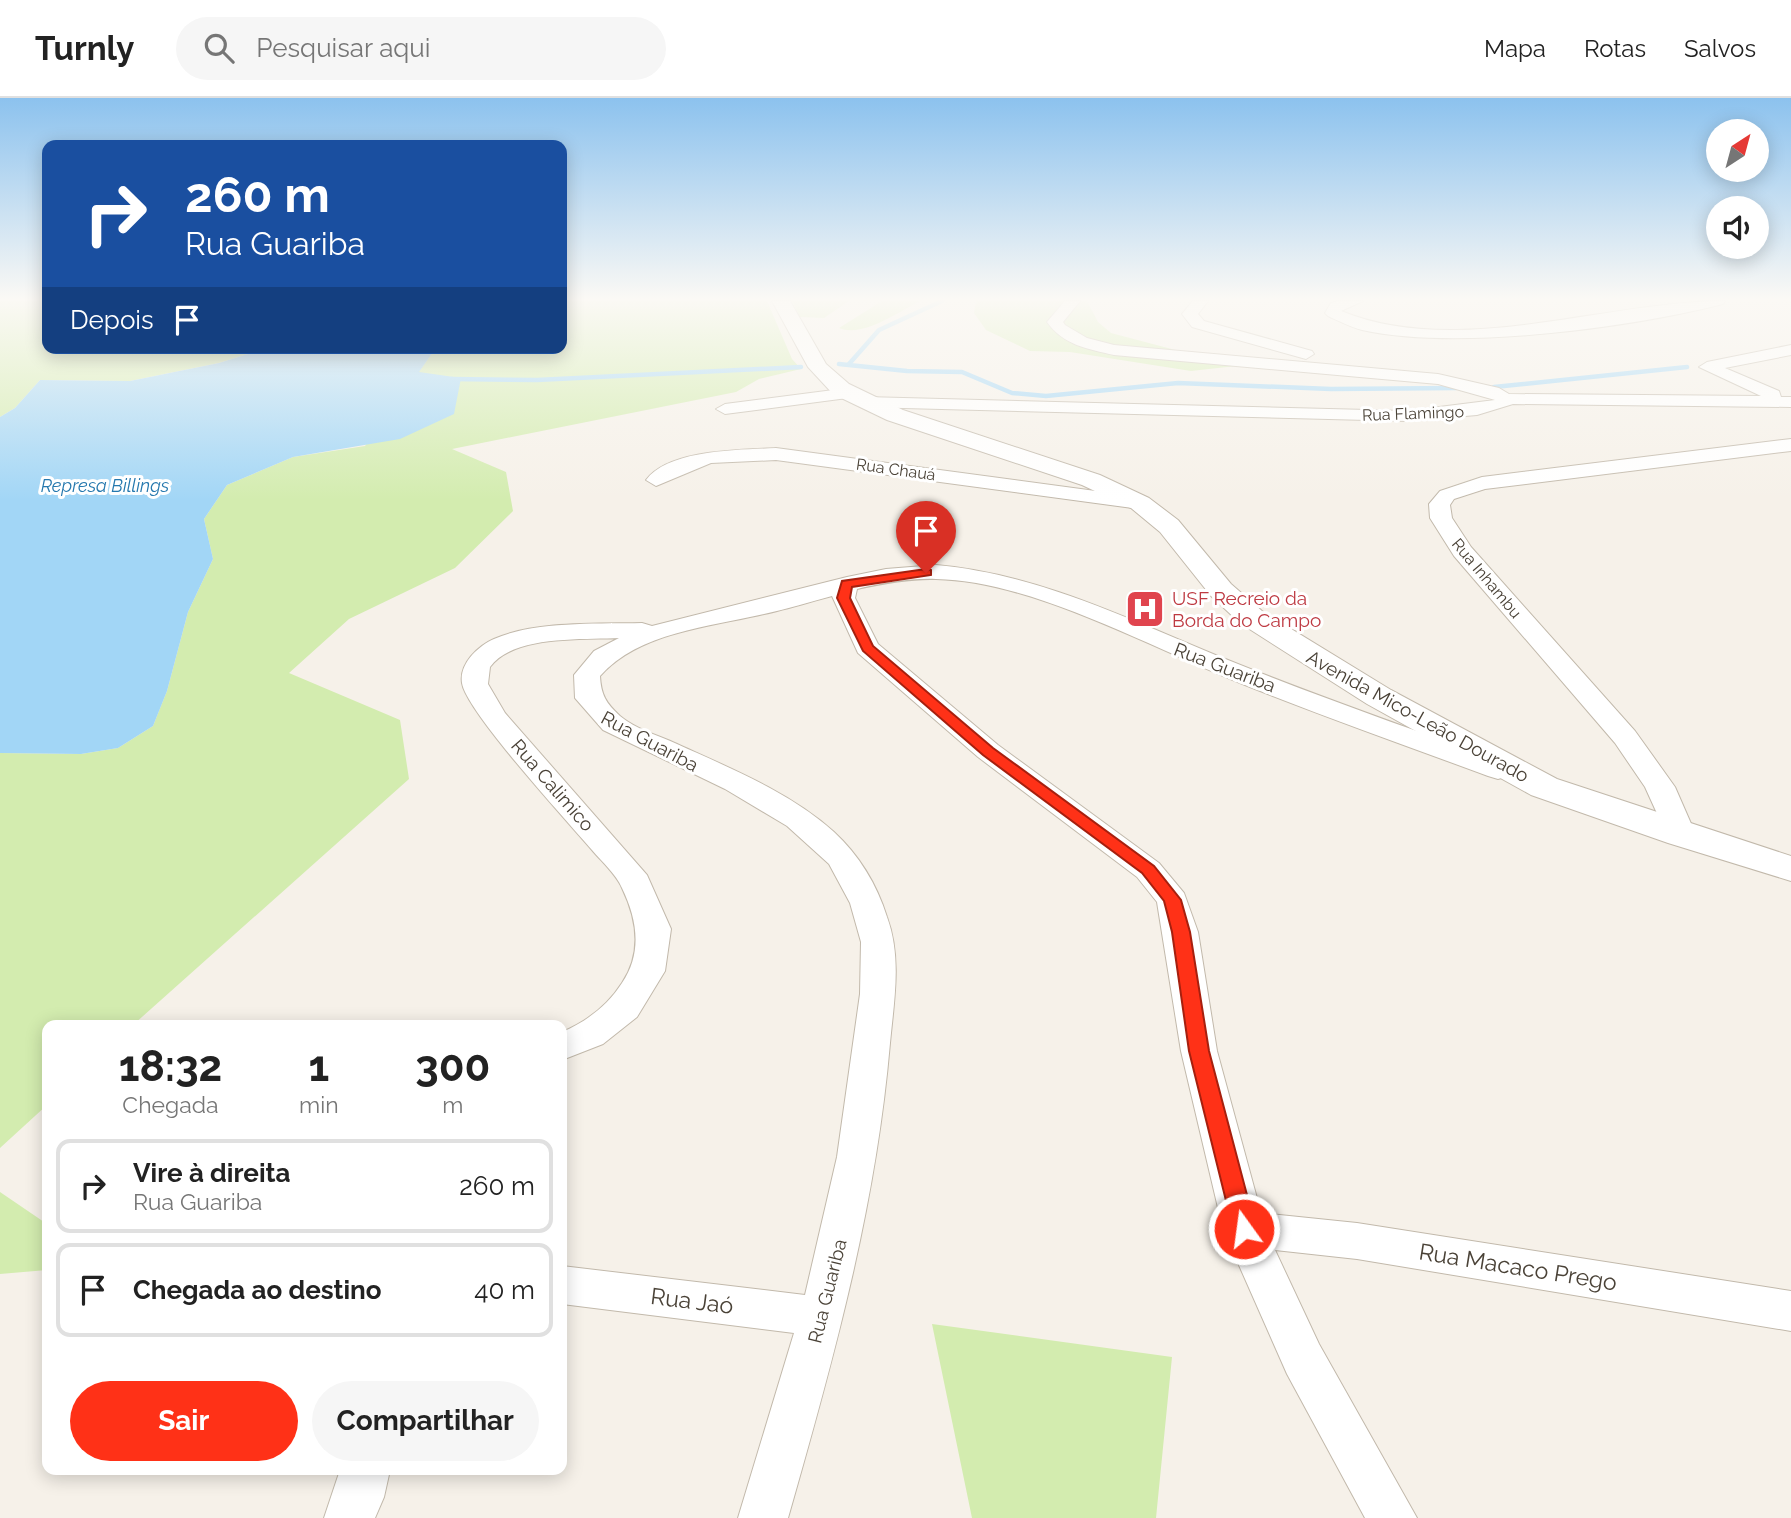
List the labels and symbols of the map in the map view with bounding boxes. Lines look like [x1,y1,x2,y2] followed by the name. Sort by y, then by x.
[1706,119,1769,182] north arrow
[1362,402,1464,425] street label: Rua Flamingo
[855,455,937,484] street label: Rua Chauá
[41,475,170,496] water label: Represa Billings
[896,501,956,573] pin
[1448,535,1525,622] street label: Rua Inhambu
[1172,587,1321,631] place label: USF Recreio da Borda do Campo
[1124,588,1166,630] hospital icon: USF Recreio da Borda do Campo
[1171,638,1279,696] street label: Rua Guariba
[1303,646,1533,786] street label: Avenida Mico-Leão Dourado
[598,706,702,776] street label: Rua Guariba
[507,734,599,836] street label: Rua Calimico
[1207,1192,1281,1266] position arrow
[803,1236,851,1346] street label: Rua Guariba
[1417,1238,1619,1295] street label: Rua Macaco Prego
[649,1282,735,1319] street label: Rua Jaó

